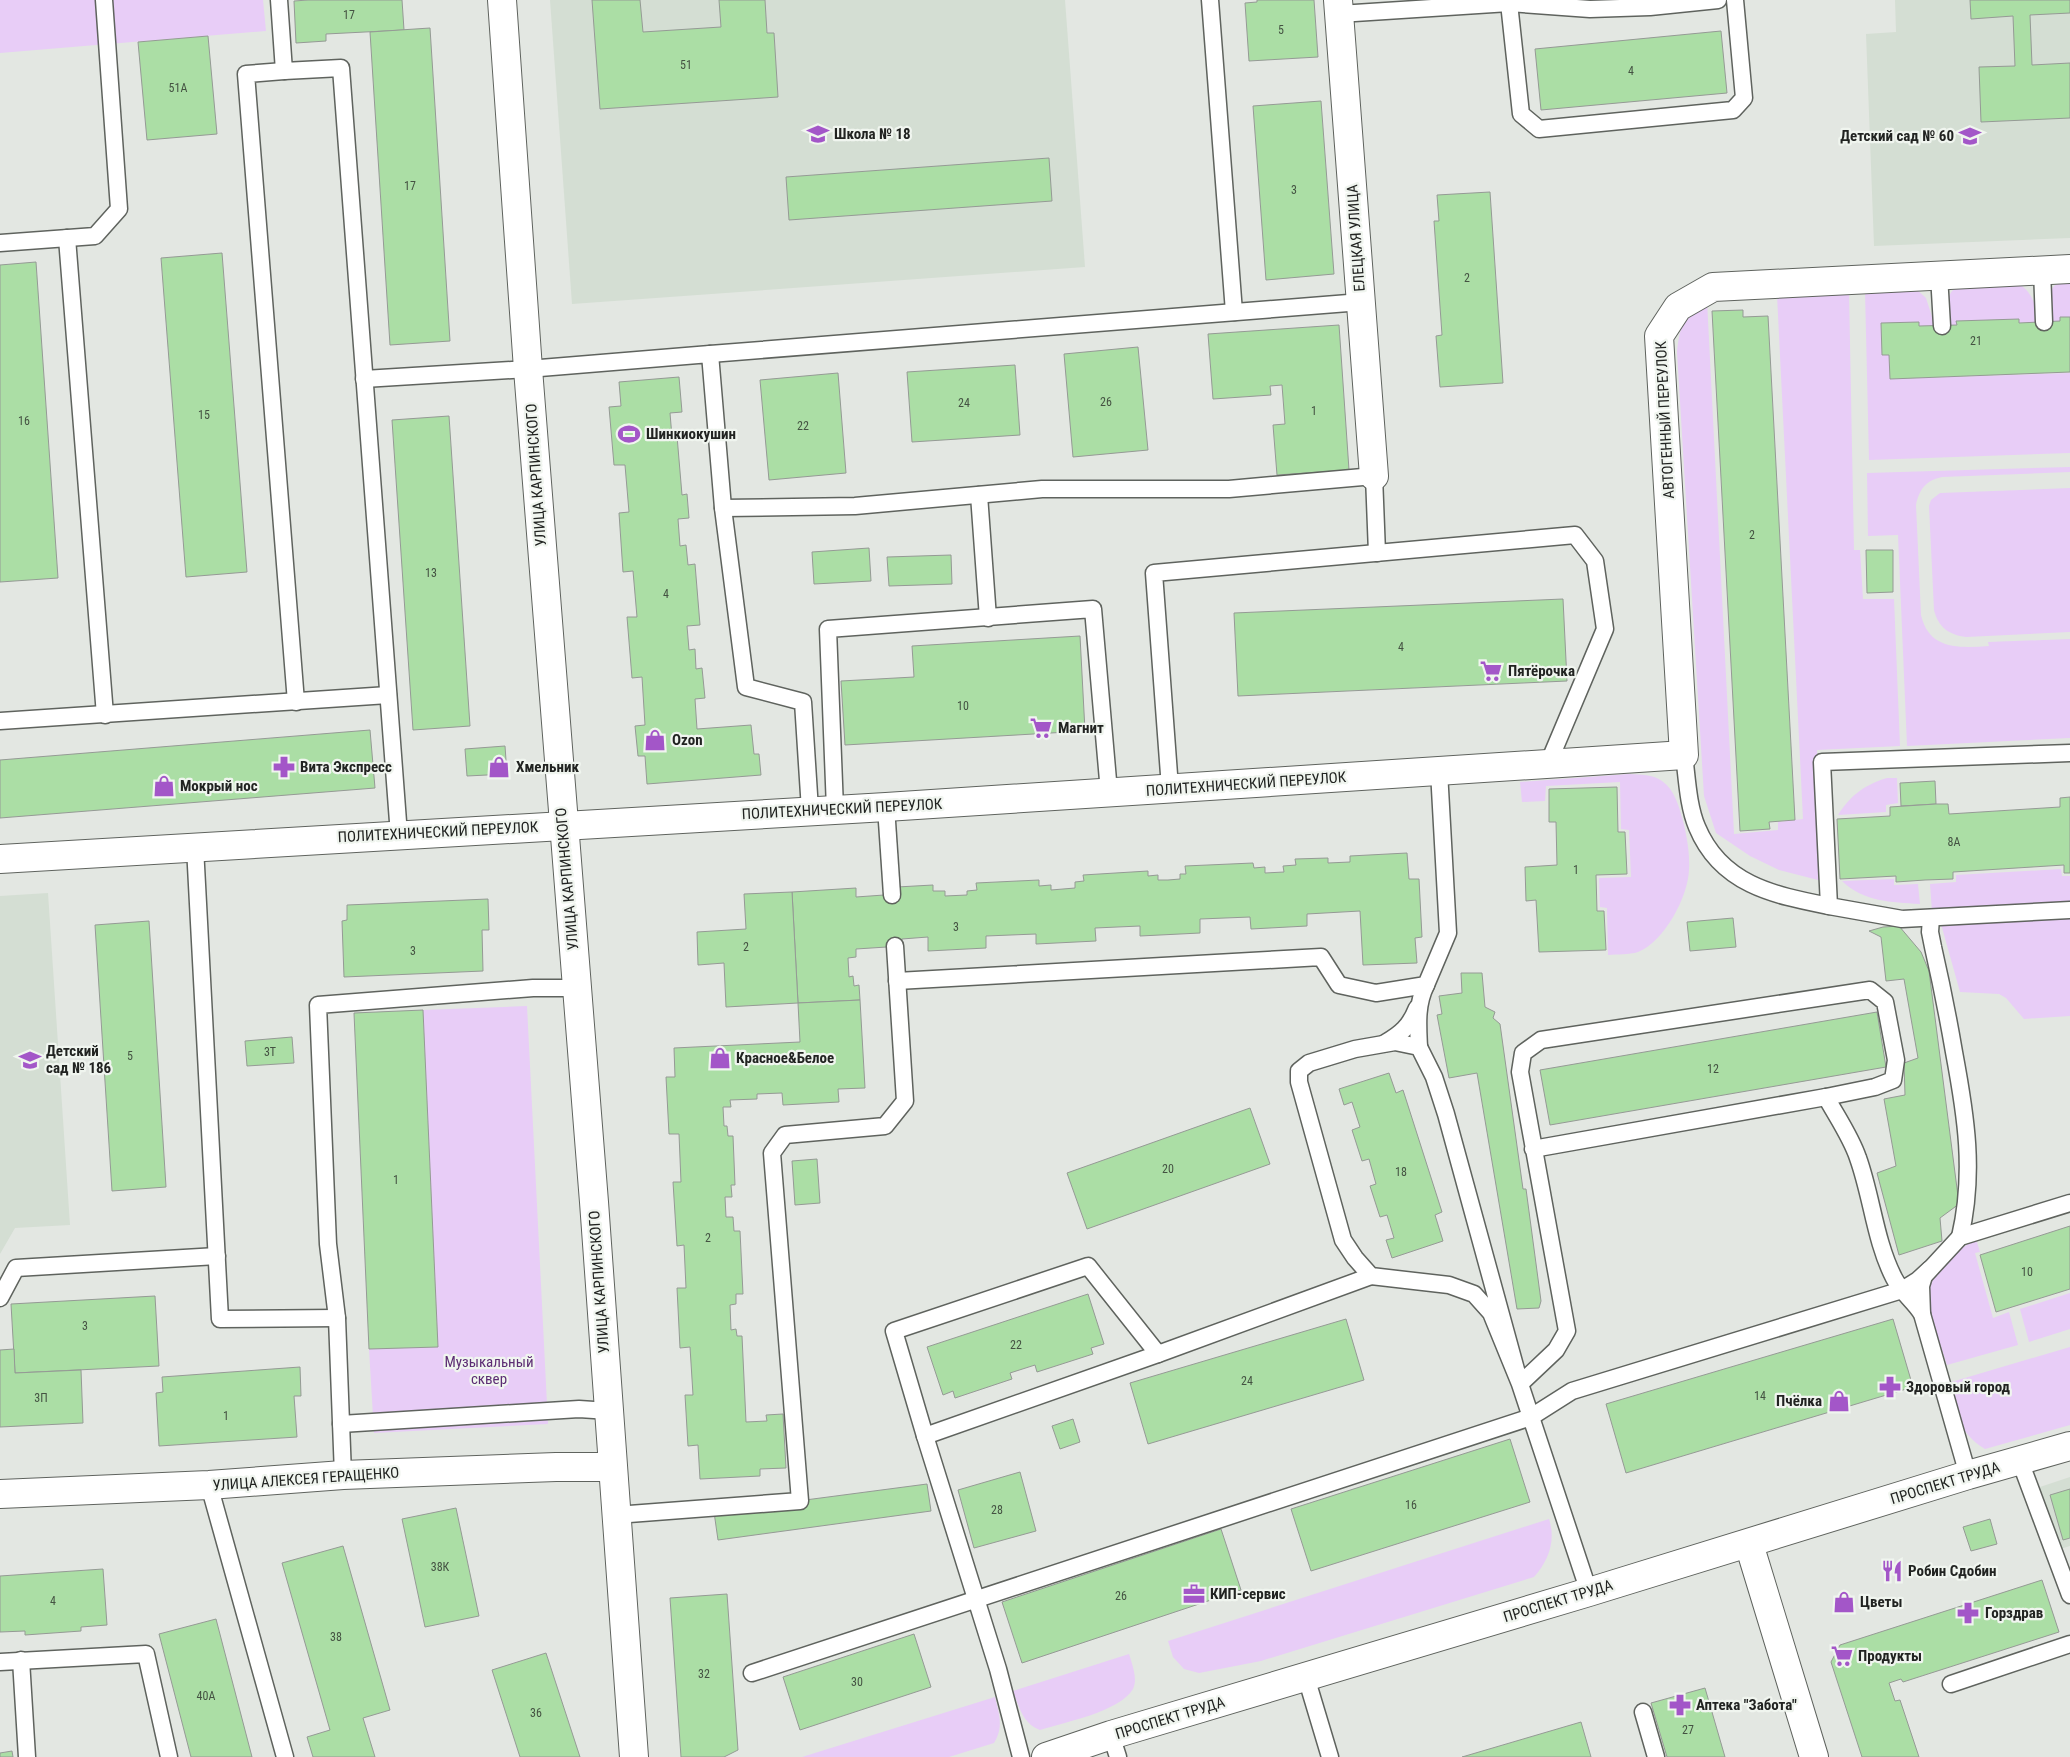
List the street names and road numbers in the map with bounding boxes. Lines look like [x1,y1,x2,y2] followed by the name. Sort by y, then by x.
[1343,183,1369,292] street label: ЕЛЕЦКАЯ УЛИЦА
[1652,340,1678,499] street label: АВТОГЕННЫЙ ПЕРЕУЛОК
[522,403,550,547] street label: УЛИЦА КАРПИНСКОГО
[1145,768,1347,800] street label: ПОЛИТЕХНИЧЕСКИЙ ПЕРЕУЛОК
[741,795,943,823] street label: ПОЛИТЕХНИЧЕСКИЙ ПЕРЕУЛОК
[552,807,582,951] street label: УЛИЦА КАРПИНСКОГО
[337,818,539,846] street label: ПОЛИТЕХНИЧЕСКИЙ ПЕРЕУЛОК
[585,1210,613,1354] street label: УЛИЦА КАРПИНСКОГО
[1888,1458,2002,1508] street label: ПРОСПЕКТ ТРУДА
[212,1464,400,1494] street label: УЛИЦА АЛЕКСЕЯ ГЕРАЩЕНКО
[1501,1576,1615,1626] street label: ПРОСПЕКТ ТРУДА
[1113,1693,1227,1743] street label: ПРОСПЕКТ ТРУДА

